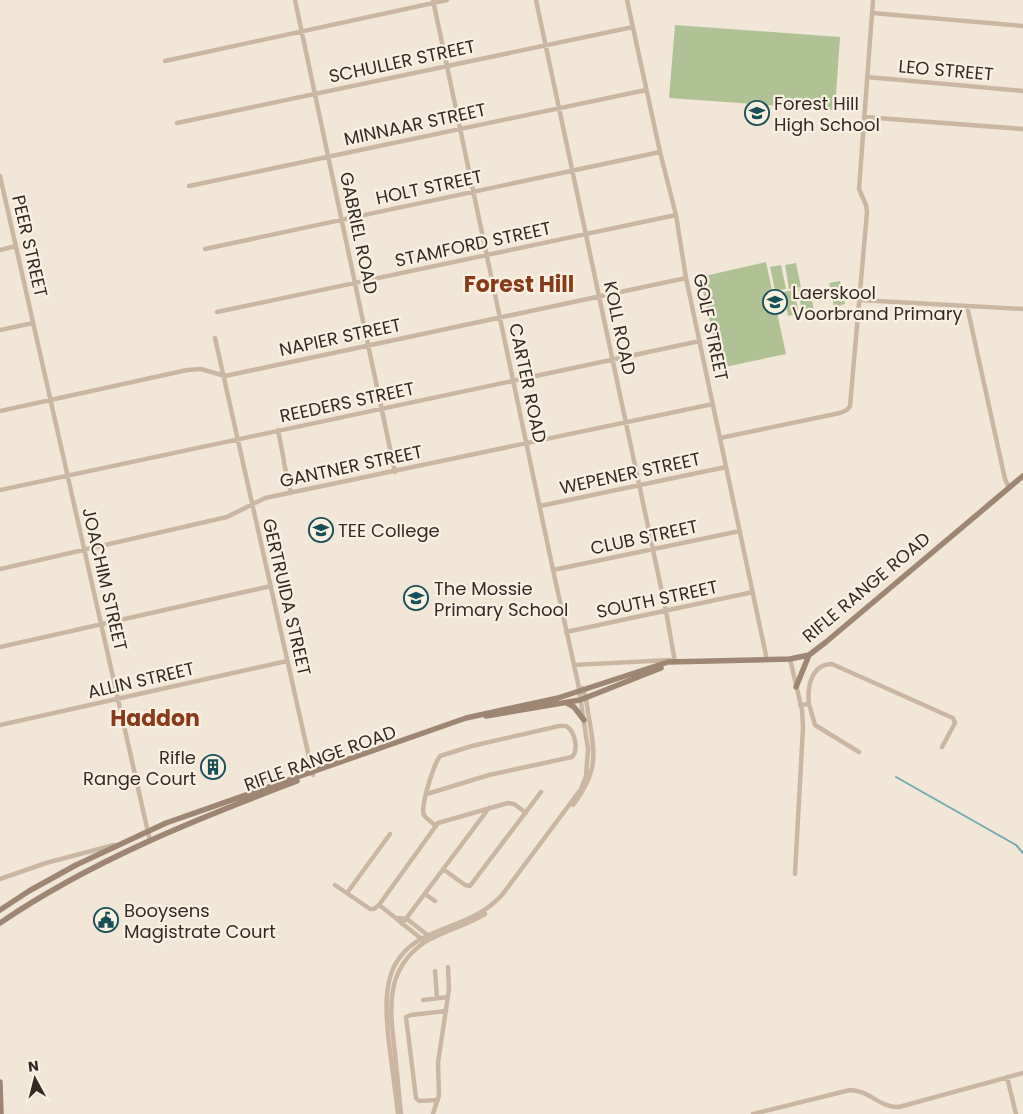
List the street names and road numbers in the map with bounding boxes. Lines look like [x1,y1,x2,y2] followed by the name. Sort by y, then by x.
[326,33,478,89] street label: SCHULLER STREET
[897,53,995,87] street label: LEO STREET
[342,97,489,151] street label: MINNAAR STREET
[373,163,485,210] street label: HOLT STREET
[334,170,384,296] street label: GABRIEL ROAD
[6,192,54,300] street label: PEER STREET
[393,215,554,273] street label: STAMFORD STREET
[687,271,735,383] street label: GOLF STREET
[598,279,642,377] street label: KOLL ROAD
[277,312,404,362] street label: NAPIER STREET
[503,321,553,445] street label: CARTER ROAD
[277,375,417,428] street label: REEDERS STREET
[277,439,425,493] street label: GANTNER STREET
[557,446,703,500] street label: WEPENER STREET
[76,505,134,653] street label: JOACHIM STREET
[588,513,700,561] street label: CLUB STREET
[257,516,317,678] street label: GERTRUIDA STREET
[797,526,935,648] street label: RIFLE RANGE ROAD
[594,574,720,624] street label: SOUTH STREET
[85,655,197,704] street label: ALLIN STREET
[241,719,399,797] street label: RIFLE RANGE ROAD

